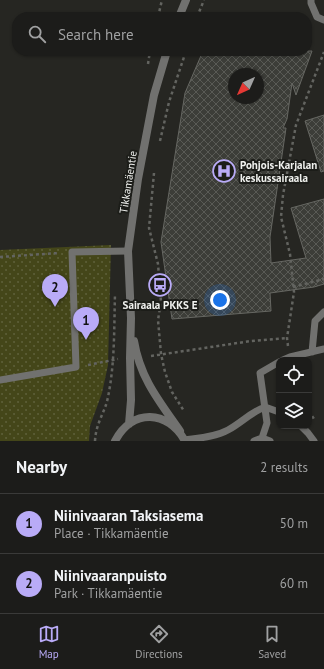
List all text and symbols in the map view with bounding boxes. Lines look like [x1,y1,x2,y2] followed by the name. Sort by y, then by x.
[12,12,312,56] search box
[26,23,48,45] icon: search
[58,25,134,44] text: Search here
[228,68,264,104] north arrow
[116,149,140,214] street label: Tikkamäentie
[211,158,237,184] hospital icon: Pohjois-Karjalan keskussairaala
[240,158,317,185] place label: Pohjois-Karjalan keskussairaala
[147,272,173,298] bus stop icon: Sairaala PKKS E
[42,274,68,307] pin: 2
[210,290,230,310] your location
[123,298,198,312] place label: Sairaala PKKS E
[73,307,99,340] pin: 1
[276,357,312,429] map controls
[276,357,312,393] button: locate
[276,393,312,429] button: layers
[16,456,67,478] text: Nearby
[260,459,308,476] text: 2 results
[54,506,203,525] text: Niinivaaran Taksiasema
[25,515,33,532] text: 1
[280,515,308,532] text: 50 m
[54,525,169,542] text: Place · Tikkamäentie
[54,566,167,585] text: Niinivaaranpuisto
[25,575,33,592] text: 2
[280,575,308,592] text: 60 m
[54,585,162,602] text: Park · Tikkamäentie
[38,623,60,661] tab: Map
[135,623,183,661] tab: Directions
[258,623,286,661] tab: Saved

